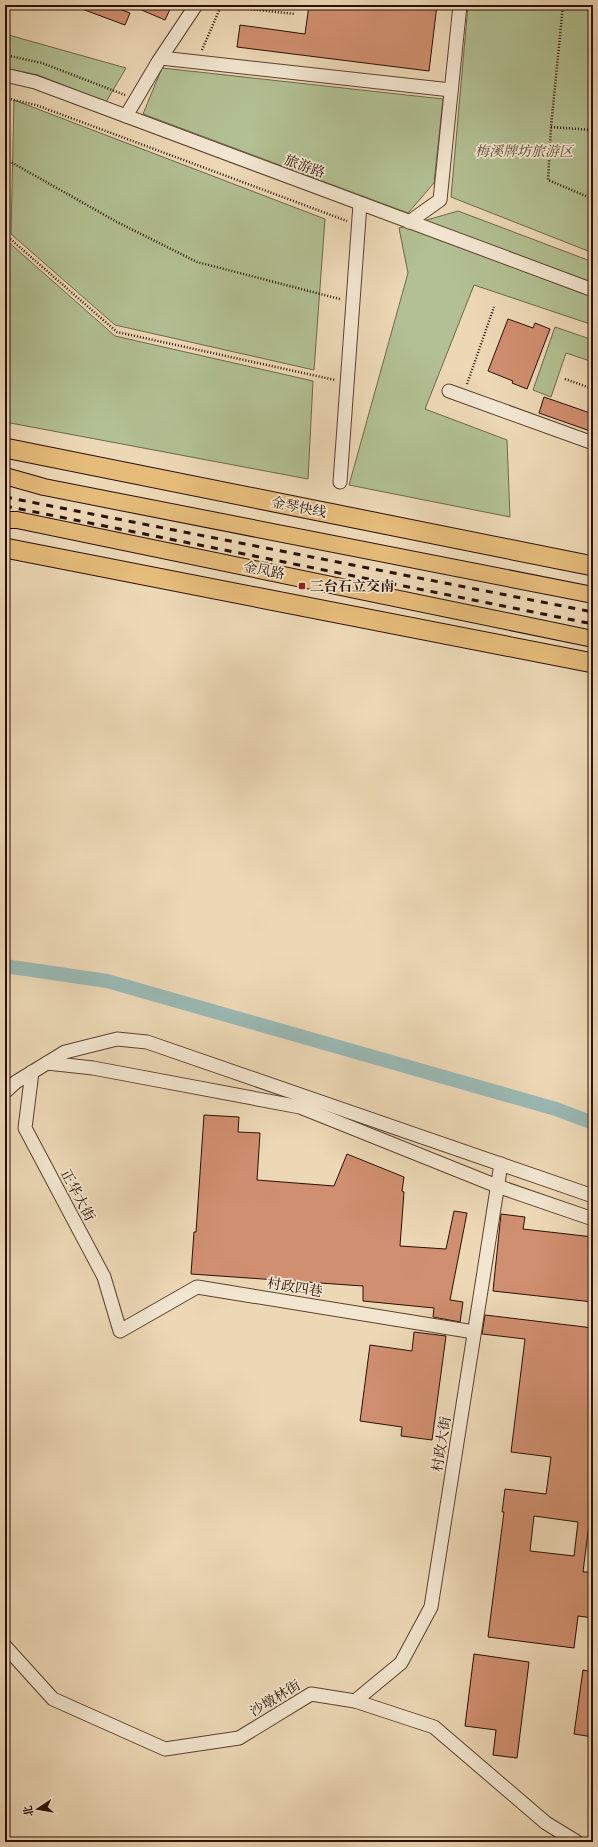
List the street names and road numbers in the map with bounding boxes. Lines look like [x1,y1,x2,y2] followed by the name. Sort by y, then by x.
[282,151,327,182] street label: 旅游路
[270,494,328,521] street label: 金琴快线
[242,558,286,583] street label: 金凤路
[57,1167,98,1224] street label: 正华大街
[266,1275,324,1300] street label: 村政四巷
[429,1415,454,1473] street label: 村政大街
[247,1677,304,1720] street label: 沙墩林街

